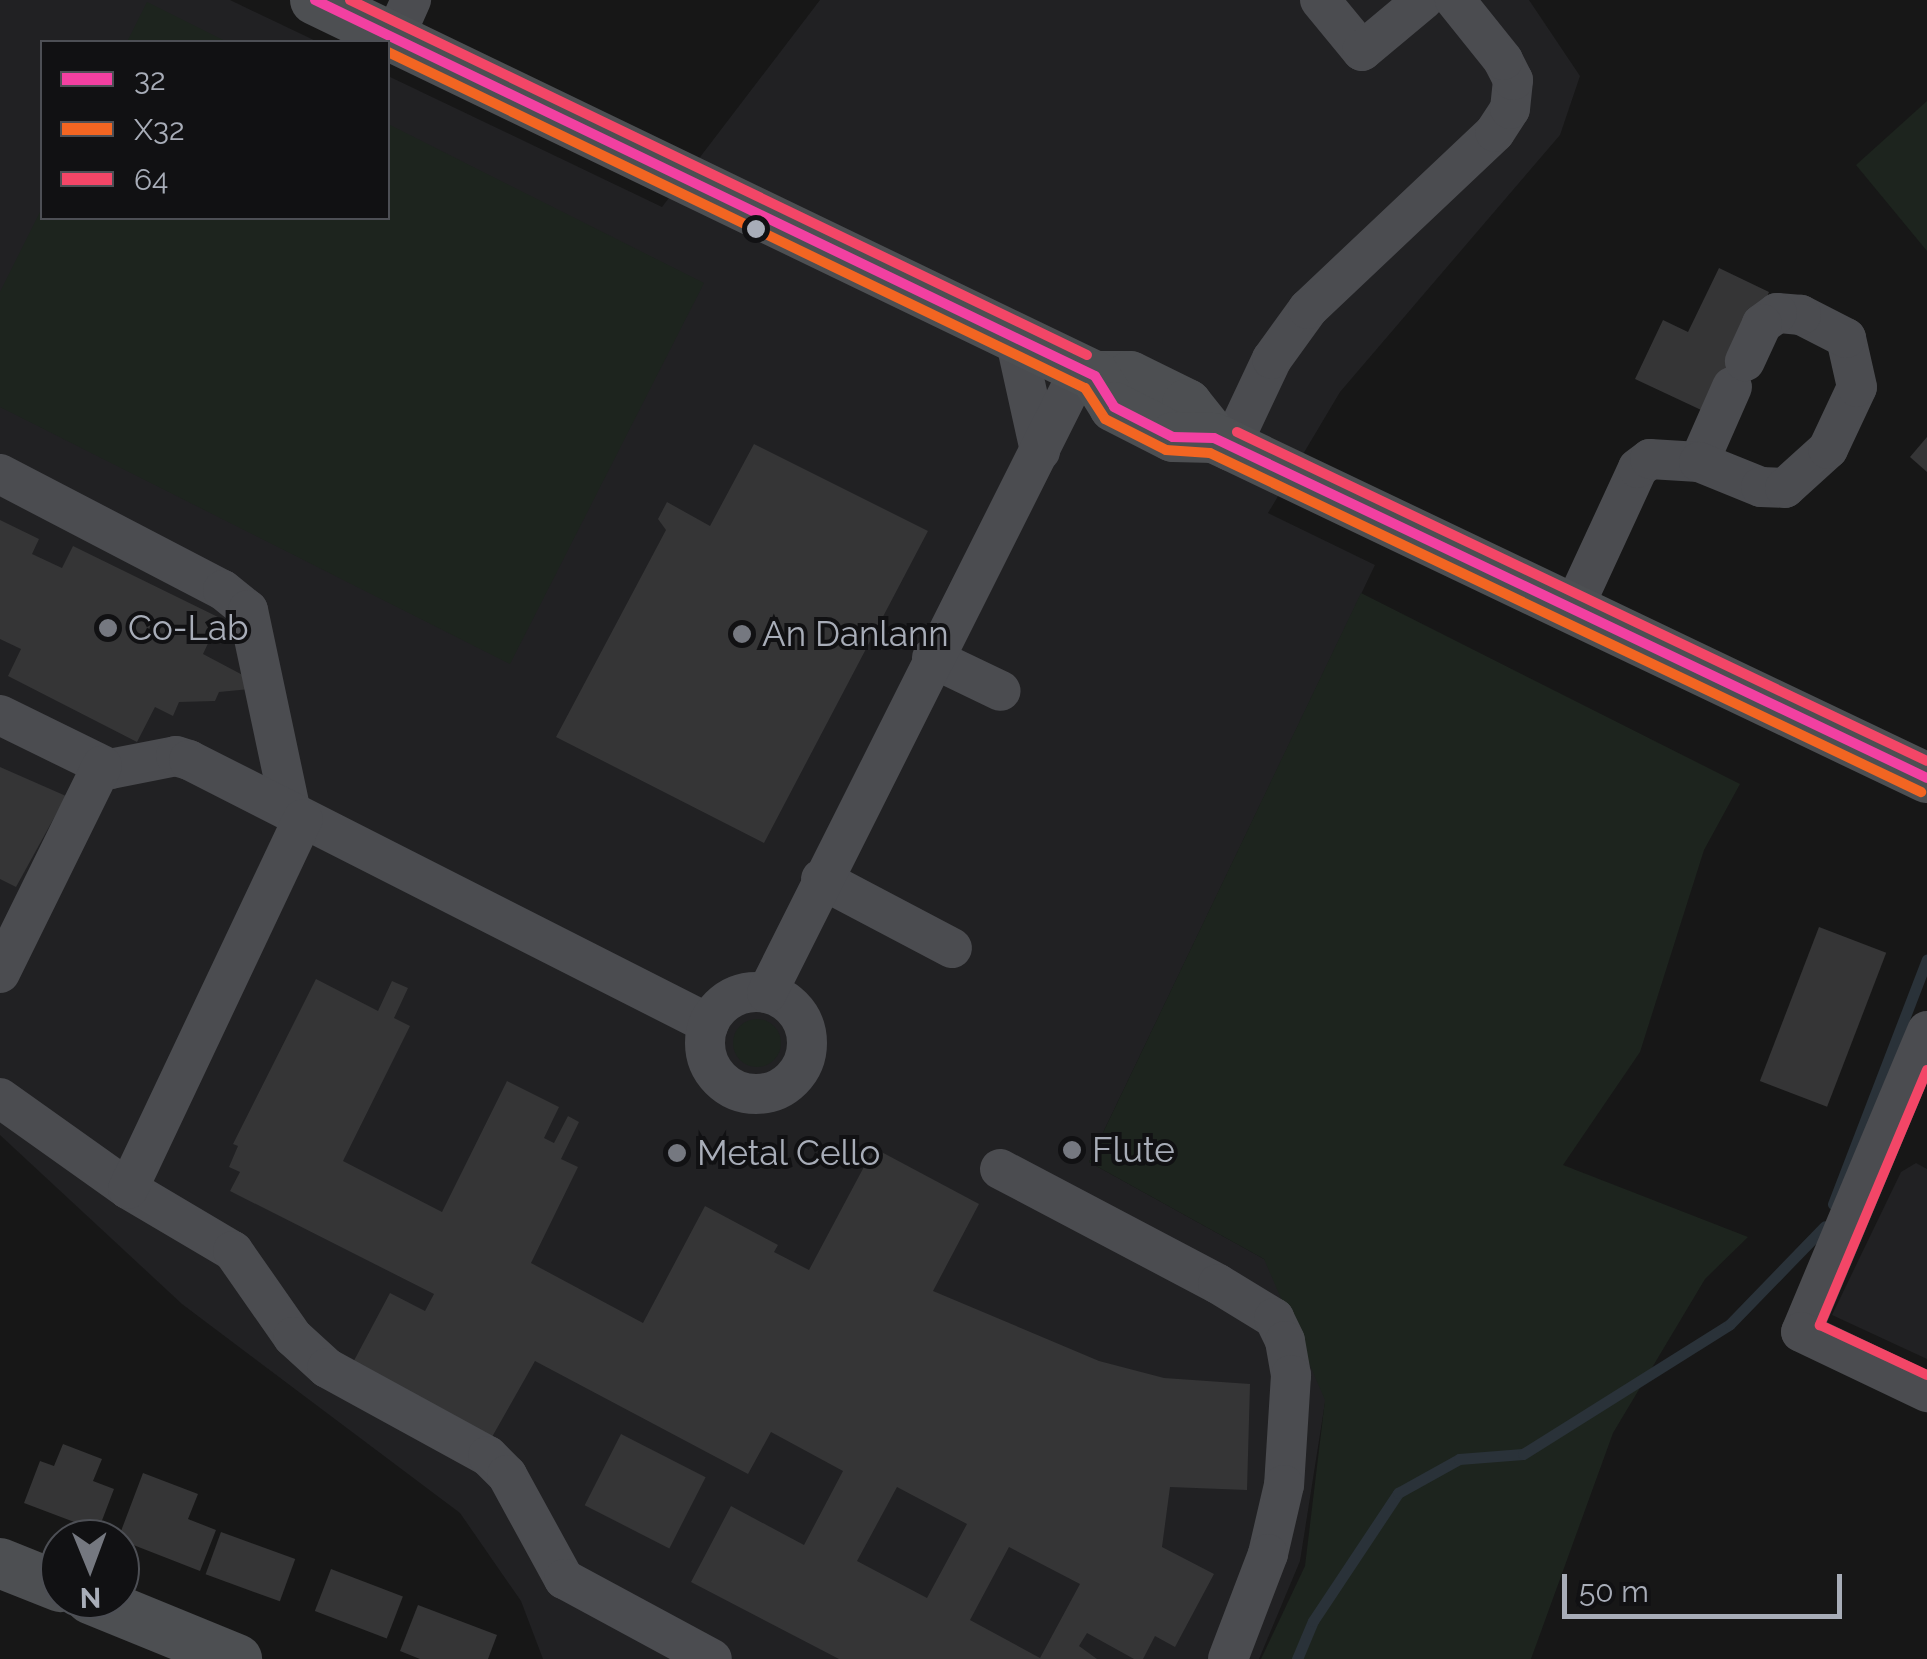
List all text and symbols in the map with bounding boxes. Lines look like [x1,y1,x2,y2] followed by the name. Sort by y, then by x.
[40,40,390,220] legend
[134,62,166,97] text: 32
[134,112,185,147] text: X32
[134,162,168,197] text: 64
[746,219,766,239] unlabelled marker
[128,607,249,649] place label: Co-Lab
[762,613,949,655] place label: An Danlann
[97,617,119,639] marker: Co-Lab
[731,623,753,645] marker: An Danlann
[1092,1129,1175,1171] place label: Flute
[697,1132,881,1174] place label: Metal Cello
[1061,1139,1083,1161] marker: Flute
[666,1142,688,1164] marker: Metal Cello
[40,1519,140,1619] north arrow
[1567,1554,1847,1616] scale bar
[1579,1574,1649,1609] text: 50 m
[80,1581,101,1614] text: N

